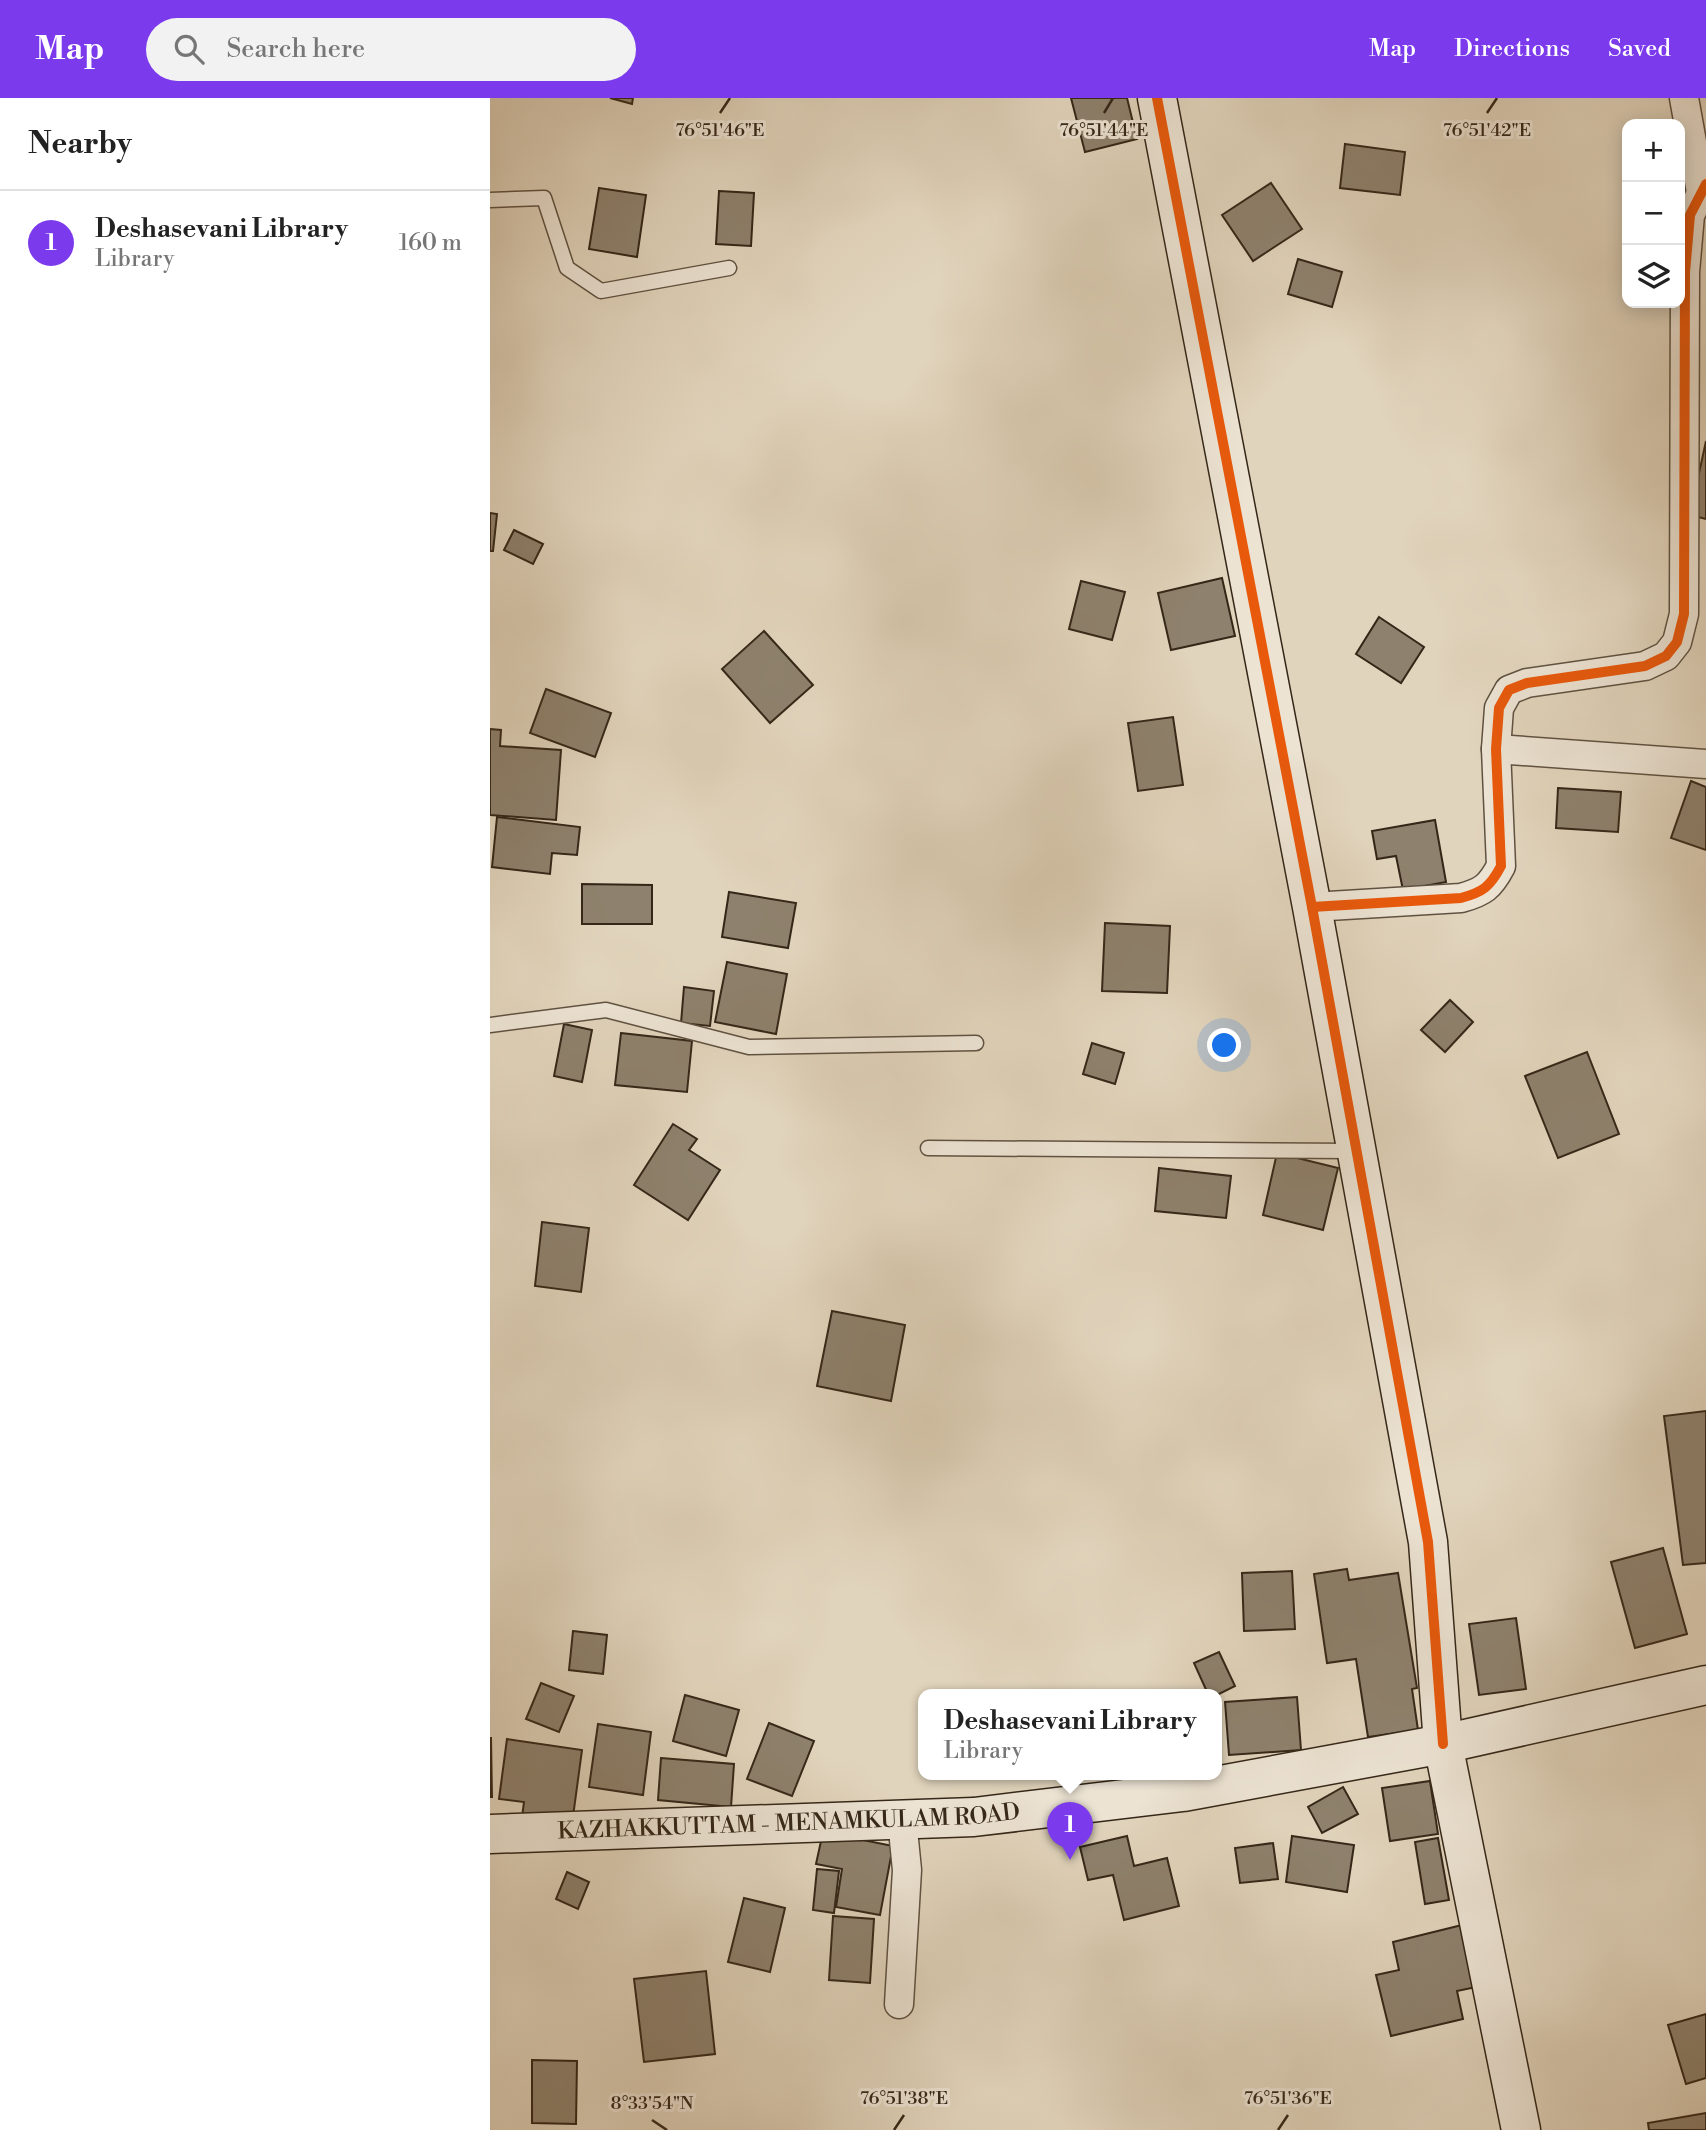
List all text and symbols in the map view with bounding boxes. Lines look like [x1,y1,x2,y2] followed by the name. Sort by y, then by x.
[146,18,636,81] search box
[35,29,104,70] text: Map
[170,30,208,68] icon: search
[226,33,365,65] text: Search here
[1369,34,1416,64] text: Map
[1454,34,1570,64] text: Directions
[1608,34,1671,64] text: Saved
[676,119,764,142] text: 76°51'46"E
[1060,119,1148,142] text: 76°51'44"E
[1443,119,1531,142] text: 76°51'42"E
[1622,119,1685,308] map controls
[1622,119,1685,182] button: +
[28,125,132,163] text: Nearby
[1622,182,1685,245] button: −
[95,213,348,245] text: Deshasevani Library
[45,229,57,257] text: 1
[399,229,462,257] text: 160 m
[95,245,174,273] text: Library
[1622,245,1685,308] button: layers
[1207,1028,1241,1062] your location
[918,1689,1222,1780] popup
[944,1705,1196,1737] text: Deshasevani Library
[944,1737,1023,1765] text: Library
[557,1798,1021,1846] street label: KAZHAKKUTTAM - MENAMKULAM ROAD
[1047,1802,1093,1860] pin: 1
[860,2087,948,2110] text: 76°51'38"E
[1244,2087,1332,2110] text: 76°51'36"E
[611,2092,694,2115] text: 8°33'54"N

